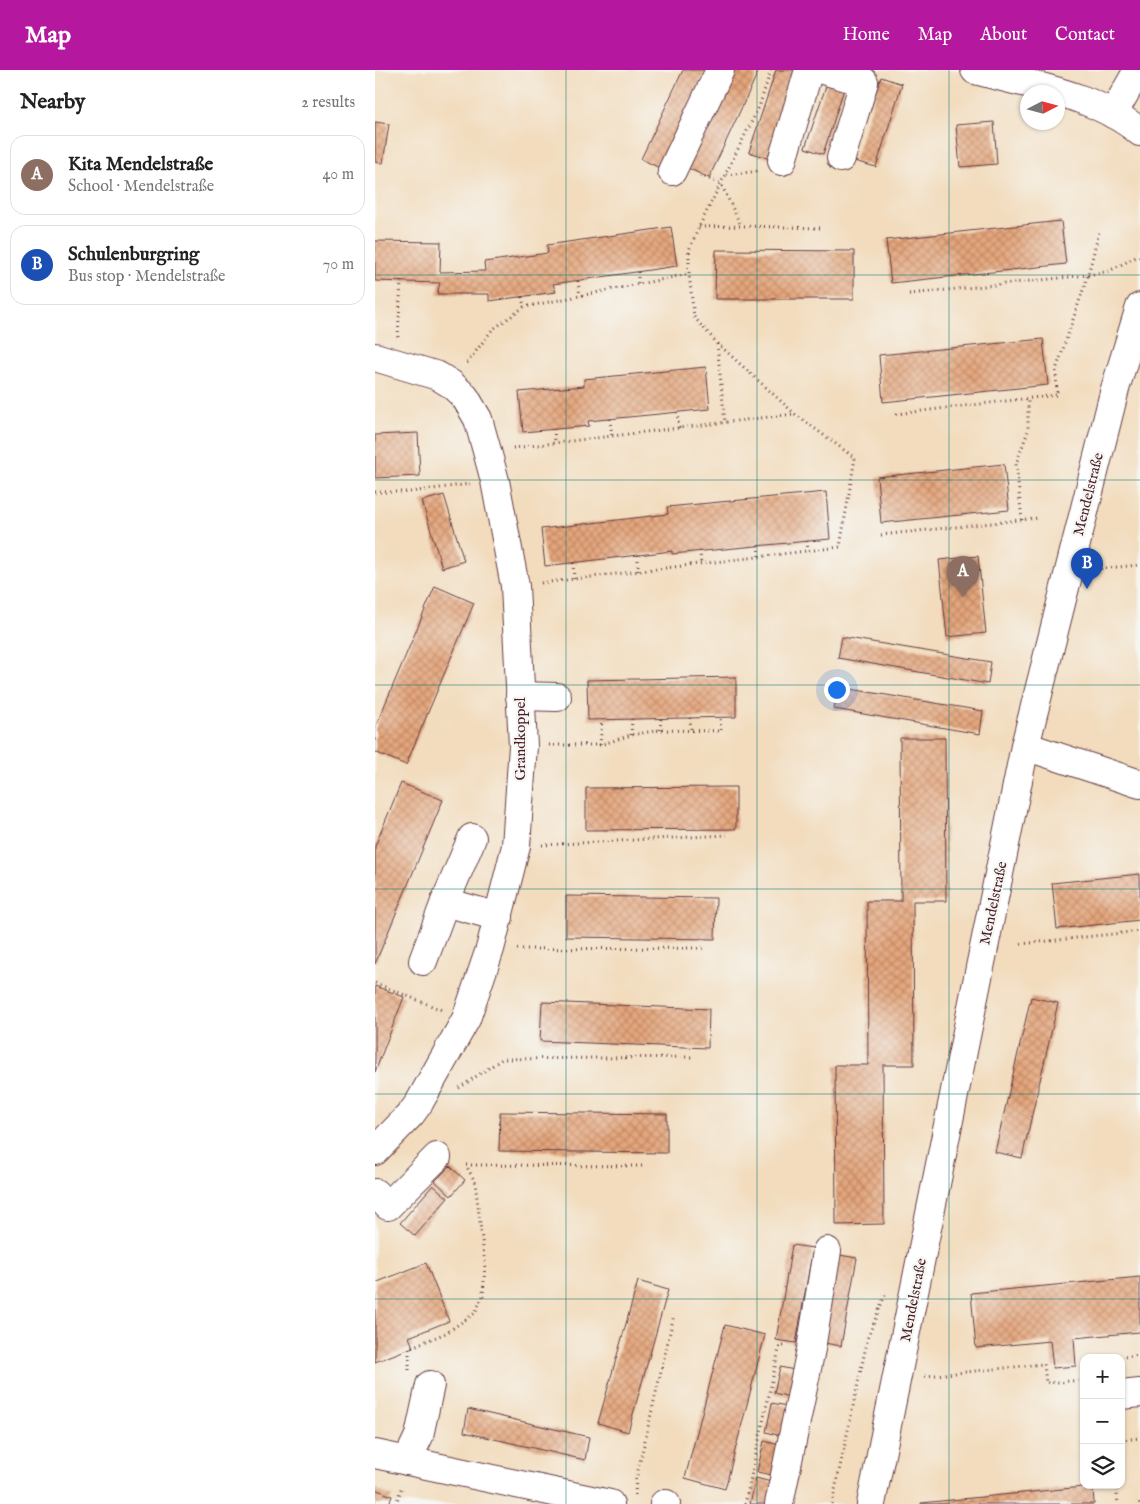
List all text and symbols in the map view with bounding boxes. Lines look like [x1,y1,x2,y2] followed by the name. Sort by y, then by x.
[25,20,71,51] text: Map
[843,24,890,47] text: Home
[918,24,952,47] text: Map
[980,24,1027,47] text: About
[1055,24,1115,47] text: Contact
[1020,85,1065,130] north arrow
[20,89,85,116] text: Nearby
[301,93,355,113] text: 2 results
[68,153,213,177] text: Kita Mendelstraße
[32,165,42,185] text: A
[322,165,354,185] text: 40 m
[68,177,214,197] text: School · Mendelstraße
[68,243,199,267] text: Schulenburgring
[32,255,42,275] text: B
[323,255,354,275] text: 70 m
[68,267,225,287] text: Bus stop · Mendelstraße
[1069,451,1108,538] street label: Mendelstraße
[1071,548,1103,589] pin: B
[947,556,979,597] pin: A
[824,677,850,703] your location
[511,697,530,781] street label: Grandkoppel
[975,860,1012,947] street label: Mendelstraße
[896,1257,931,1344] street label: Mendelstraße
[1080,1354,1125,1489] map controls
[1080,1354,1125,1399] button: +
[1080,1399,1125,1444] button: −
[1080,1444,1125,1489] button: layers

